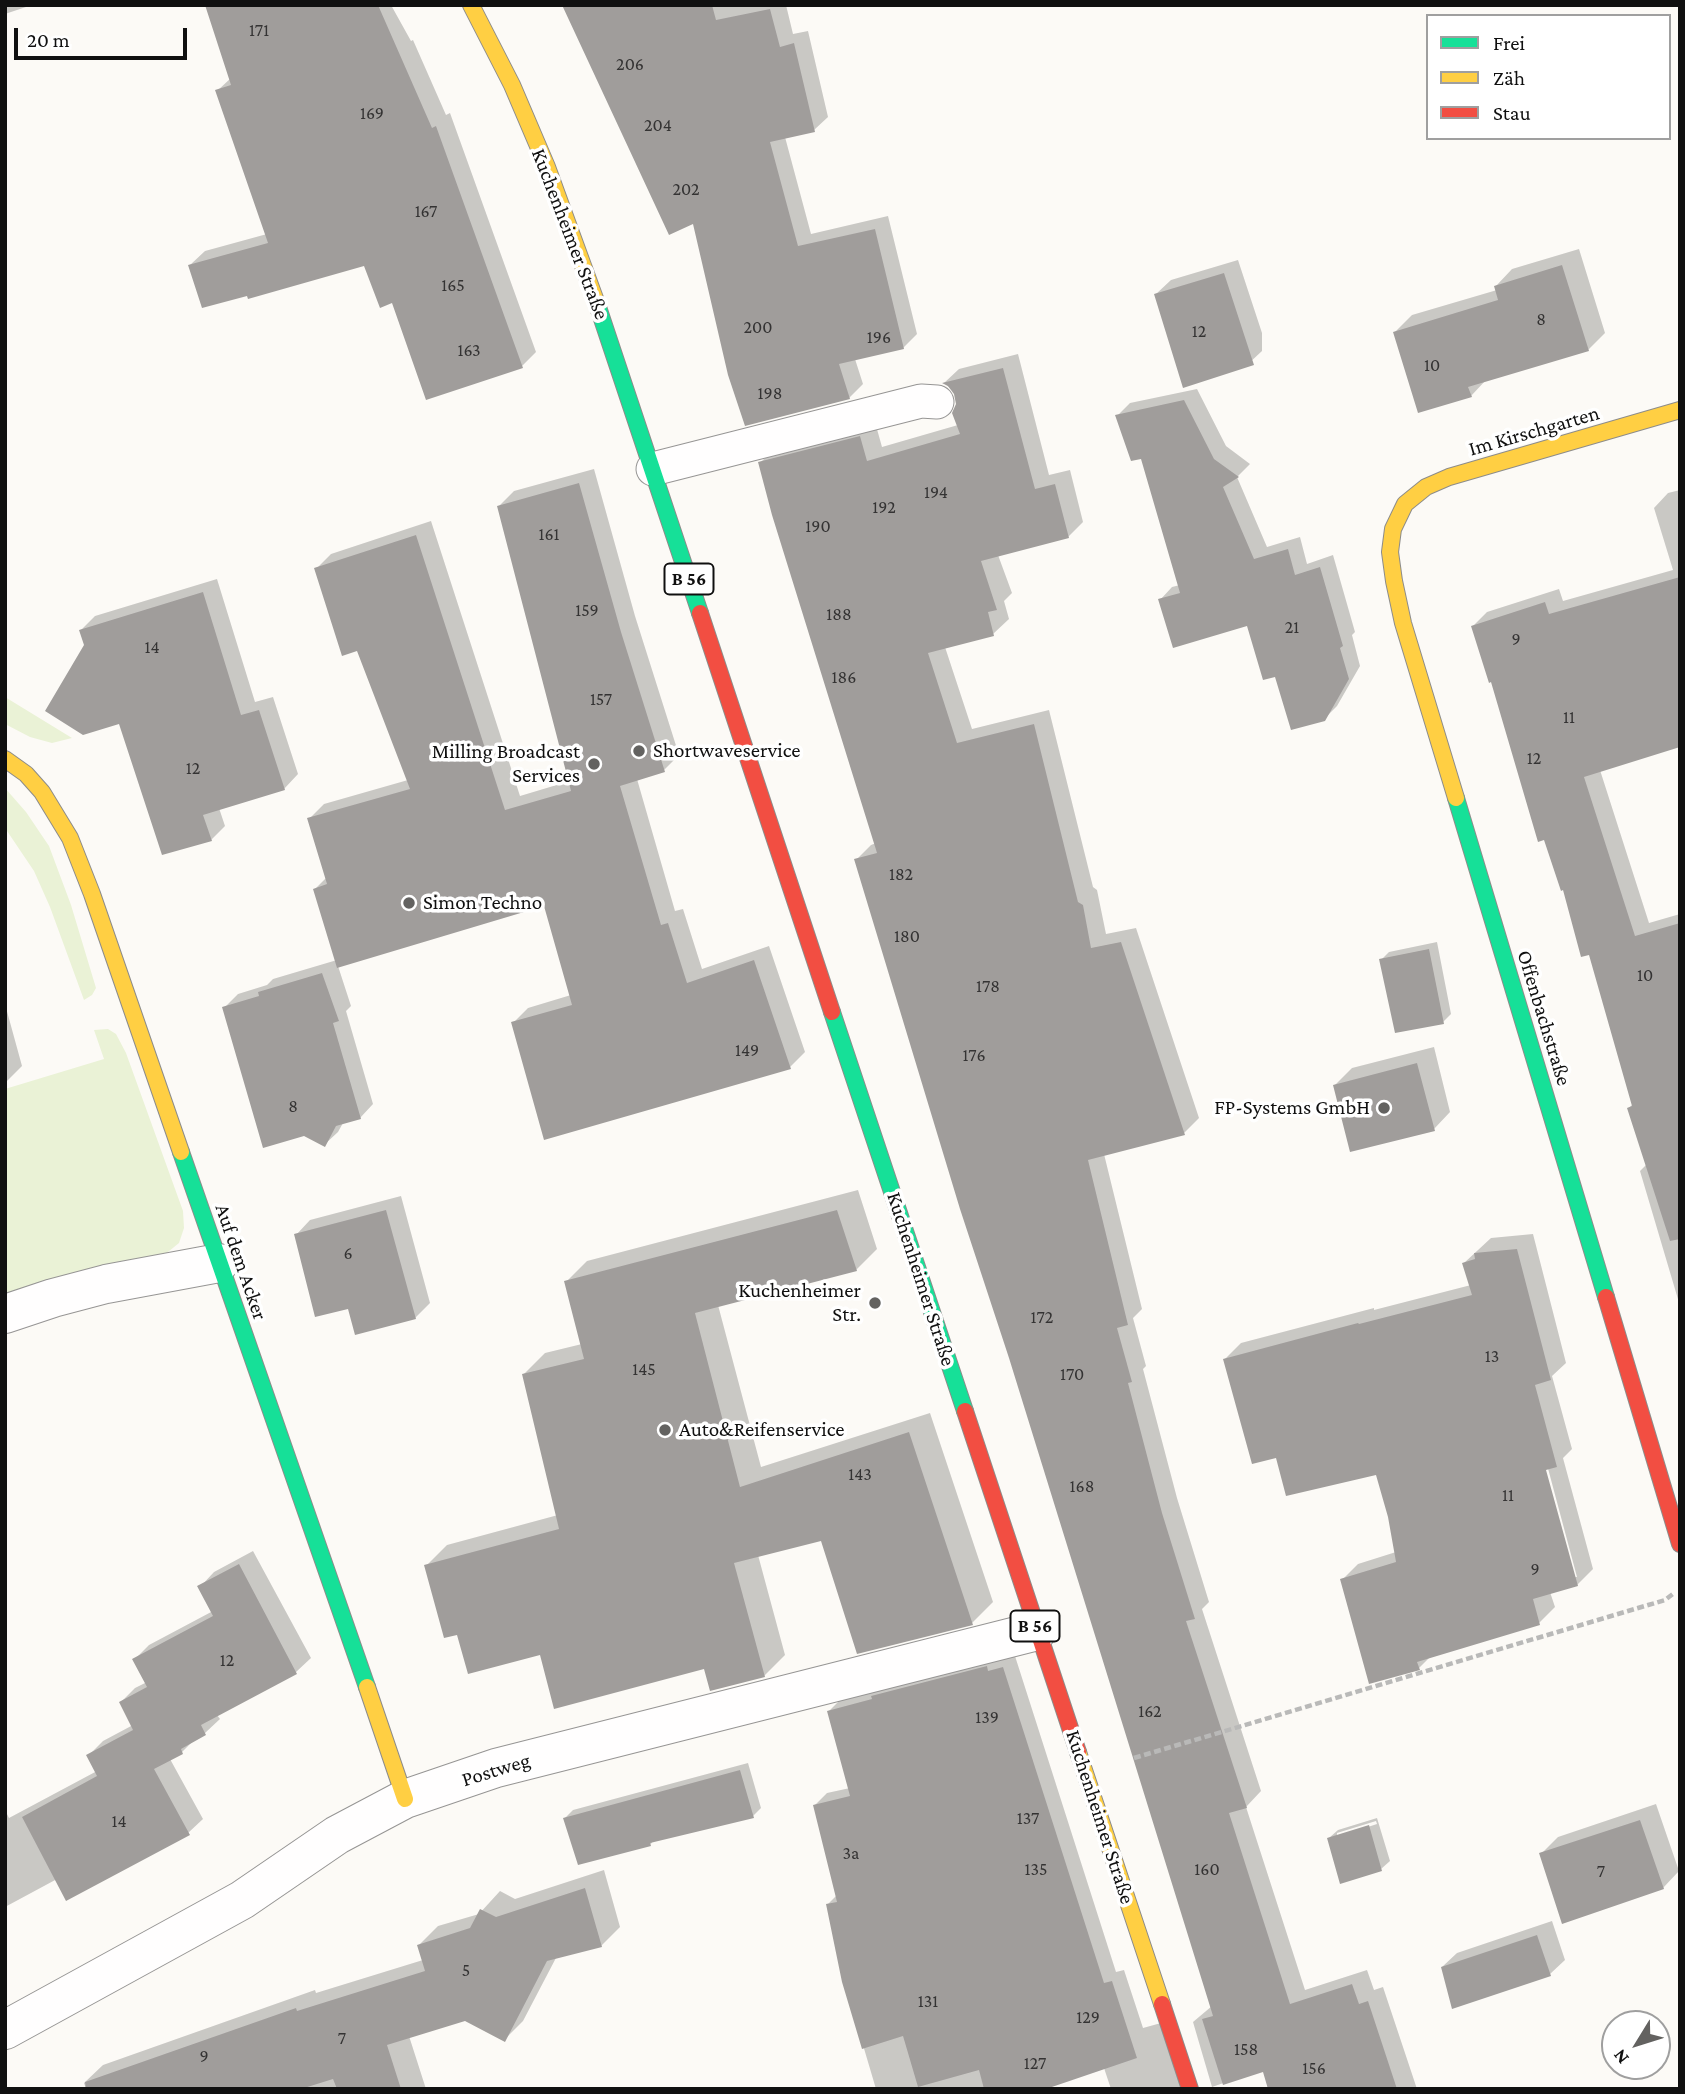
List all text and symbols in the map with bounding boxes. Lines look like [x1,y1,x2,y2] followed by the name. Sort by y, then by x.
[18,14,191,58] scale bar
[1426,14,1671,140] legend
[249,19,269,41] house number: 171
[27,28,70,52] text: 20 m
[1493,31,1525,55] text: Frei
[616,53,644,75] house number: 206
[1493,66,1525,90] text: Zäh
[1493,101,1531,125] text: Stau
[360,102,384,124] house number: 169
[644,114,672,136] house number: 204
[526,145,614,323] street label: Kuchenheimer Straße
[672,178,700,200] house number: 202
[415,200,437,222] house number: 167
[441,274,465,296] house number: 165
[1536,308,1546,330] house number: 8
[744,316,772,338] house number: 200
[1192,320,1206,342] house number: 12
[867,326,891,348] house number: 196
[457,339,481,361] house number: 163
[1424,354,1440,376] house number: 10
[758,382,782,404] house number: 198
[1466,400,1602,462] street label: Im Kirschgarten
[924,481,948,503] house number: 194
[872,496,896,518] house number: 192
[805,515,831,537] house number: 190
[538,523,560,545] house number: 161
[664,564,714,594] road number: B 56
[575,599,599,621] house number: 159
[826,603,852,625] house number: 188
[1285,616,1299,638] house number: 21
[1511,628,1521,650] house number: 9
[144,636,160,658] house number: 14
[832,666,856,688] house number: 186
[590,688,612,710] house number: 157
[1563,706,1575,728] house number: 11
[653,738,800,764] place label: Shortwaveservice
[432,739,580,789] place label: Milling Broadcast Services
[631,743,647,759] marker: Shortwaveservice
[1527,747,1541,769] house number: 12
[586,756,602,772] marker: Milling Broadcast Services
[186,757,200,779] house number: 12
[889,863,913,885] house number: 182
[423,890,542,916] place label: Simon Techno
[401,895,417,911] marker: Simon Techno
[894,925,920,947] house number: 180
[1511,947,1577,1089] street label: Offenbachstraße
[1637,964,1653,986] house number: 10
[976,975,1000,997] house number: 178
[735,1039,759,1061] house number: 149
[962,1044,986,1066] house number: 176
[288,1095,298,1117] house number: 8
[1214,1095,1370,1121] place label: FP-Systems GmbH
[1376,1100,1392,1116] marker: FP-Systems GmbH
[881,1189,961,1369] street label: Kuchenheimer Straße
[209,1201,273,1323] street label: Auf dem Acker
[343,1242,353,1264] house number: 6
[738,1278,861,1328] place label: Kuchenheimer Str.
[867,1295,883,1311] marker: Kuchenheimer Str.
[1031,1306,1053,1328] house number: 172
[1485,1345,1499,1367] house number: 13
[632,1358,656,1380] house number: 145
[1060,1363,1084,1385] house number: 170
[679,1417,844,1443] place label: Auto&Reifenservice
[657,1422,673,1438] marker: Auto&Reifenservice
[848,1463,872,1485] house number: 143
[1070,1475,1094,1497] house number: 168
[1502,1484,1514,1506] house number: 11
[1530,1558,1540,1580] house number: 9
[1010,1610,1060,1642] road number: B 56
[220,1649,234,1671] house number: 12
[1138,1700,1162,1722] house number: 162
[975,1706,999,1728] house number: 139
[1060,1727,1140,1907] street label: Kuchenheimer Straße
[459,1748,533,1792] street label: Postweg
[1017,1807,1039,1829] house number: 137
[111,1810,127,1832] house number: 14
[843,1842,859,1864] house number: 3a
[1024,1858,1048,1880] house number: 135
[1194,1858,1220,1880] house number: 160
[1597,1860,1605,1882] house number: 7
[462,1959,470,1981] house number: 5
[918,1990,938,2012] house number: 131
[1076,2006,1100,2028] house number: 129
[1601,2010,1671,2080] north arrow
[338,2027,346,2049] house number: 7
[1234,2038,1258,2060] house number: 158
[199,2045,209,2067] house number: 9
[1608,2045,1633,2069] text: N
[1024,2052,1046,2074] house number: 127
[1302,2057,1326,2079] house number: 156

